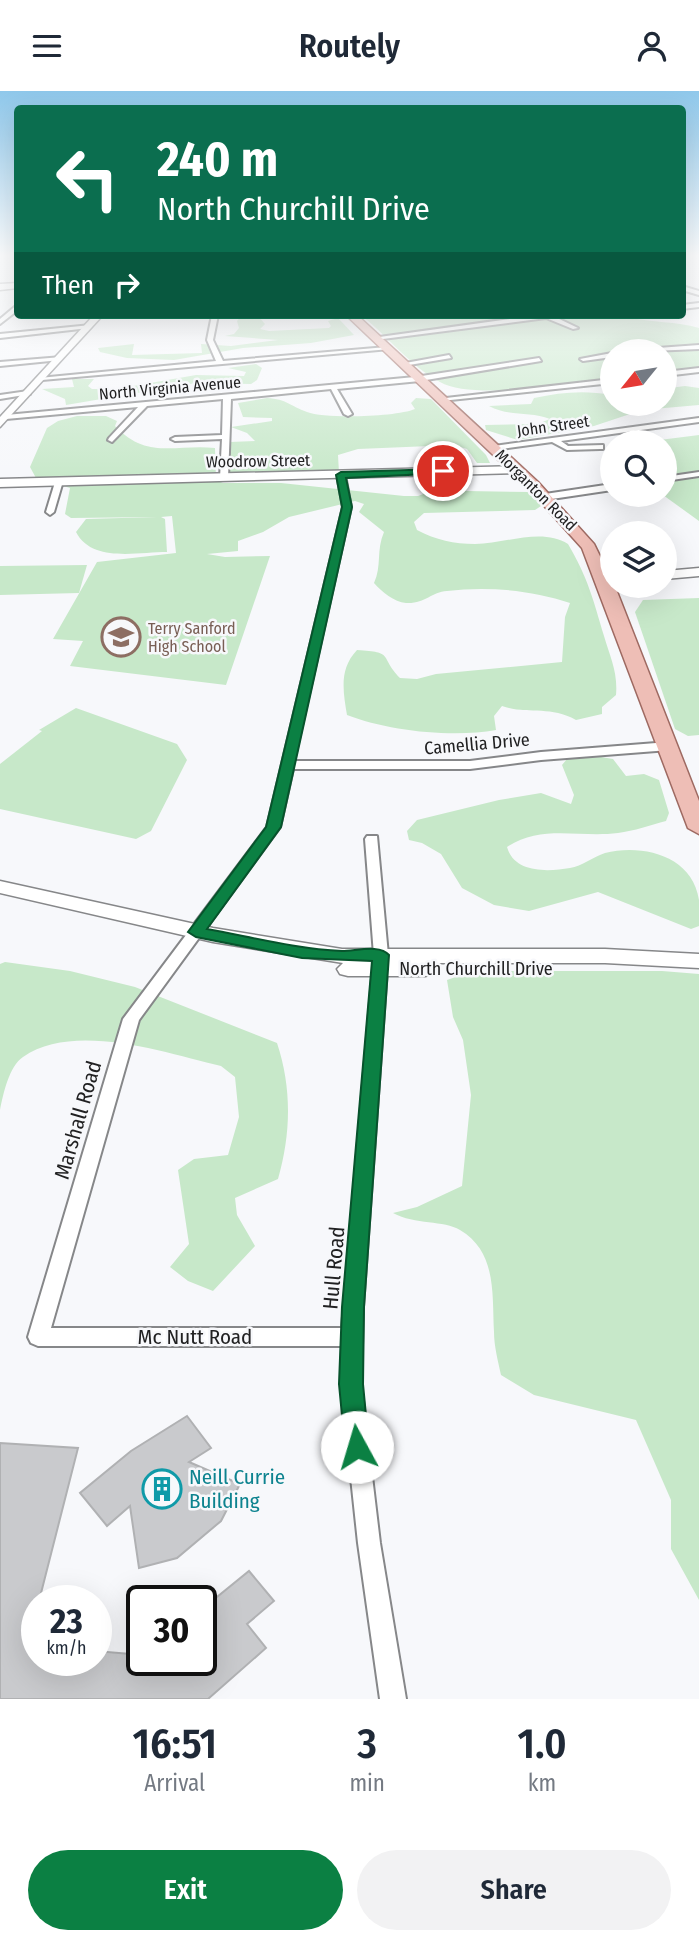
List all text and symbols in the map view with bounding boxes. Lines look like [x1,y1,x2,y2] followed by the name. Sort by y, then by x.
[28,27,66,65] icon: menu
[299,27,400,65] text: Routely
[633,27,671,65] icon: person
[157,130,278,189] text: 240 m
[42,133,133,224] icon: left
[157,190,430,228] text: North Churchill Drive
[108,266,146,304] icon: right
[42,270,94,301] text: Then
[600,339,677,417] north arrow
[600,339,677,598] map controls
[98,372,242,404] street label: North Virginia Avenue
[516,411,591,440] street label: John Street
[600,430,677,507] button: search
[413,441,473,501] pin
[491,445,581,535] street label: Morganton Road
[206,451,311,471] street label: Woodrow Street
[424,452,462,490] icon: arrive
[600,521,677,598] button: layers
[100,616,142,658] school or university icon: Terry Sanford High School
[148,619,236,656] place label: Terry Sanford High School
[423,728,531,760] street label: Camellia Drive
[399,958,553,980] street label: North Churchill Drive
[49,1058,107,1182] street label: Marshall Road
[317,1225,351,1311] street label: Hull Road
[138,1324,252,1350] street label: Mc Nutt Road
[320,1410,394,1484] position arrow
[189,1464,285,1514] place label: Neill Currie Building
[141,1468,183,1510] building icon: Neill Currie Building
[126,1585,217,1676] speed limit sign: 30
[50,1600,83,1642] text: 23
[46,1637,87,1659] text: km/h
[132,1719,217,1769] text: 16:51
[357,1719,377,1769] text: 3
[517,1719,567,1769] text: 1.0
[144,1769,205,1797] text: Arrival
[349,1769,385,1797] text: min
[528,1769,556,1797] text: km
[28,1850,343,1930] button: Exit
[357,1850,671,1930] button: Share

